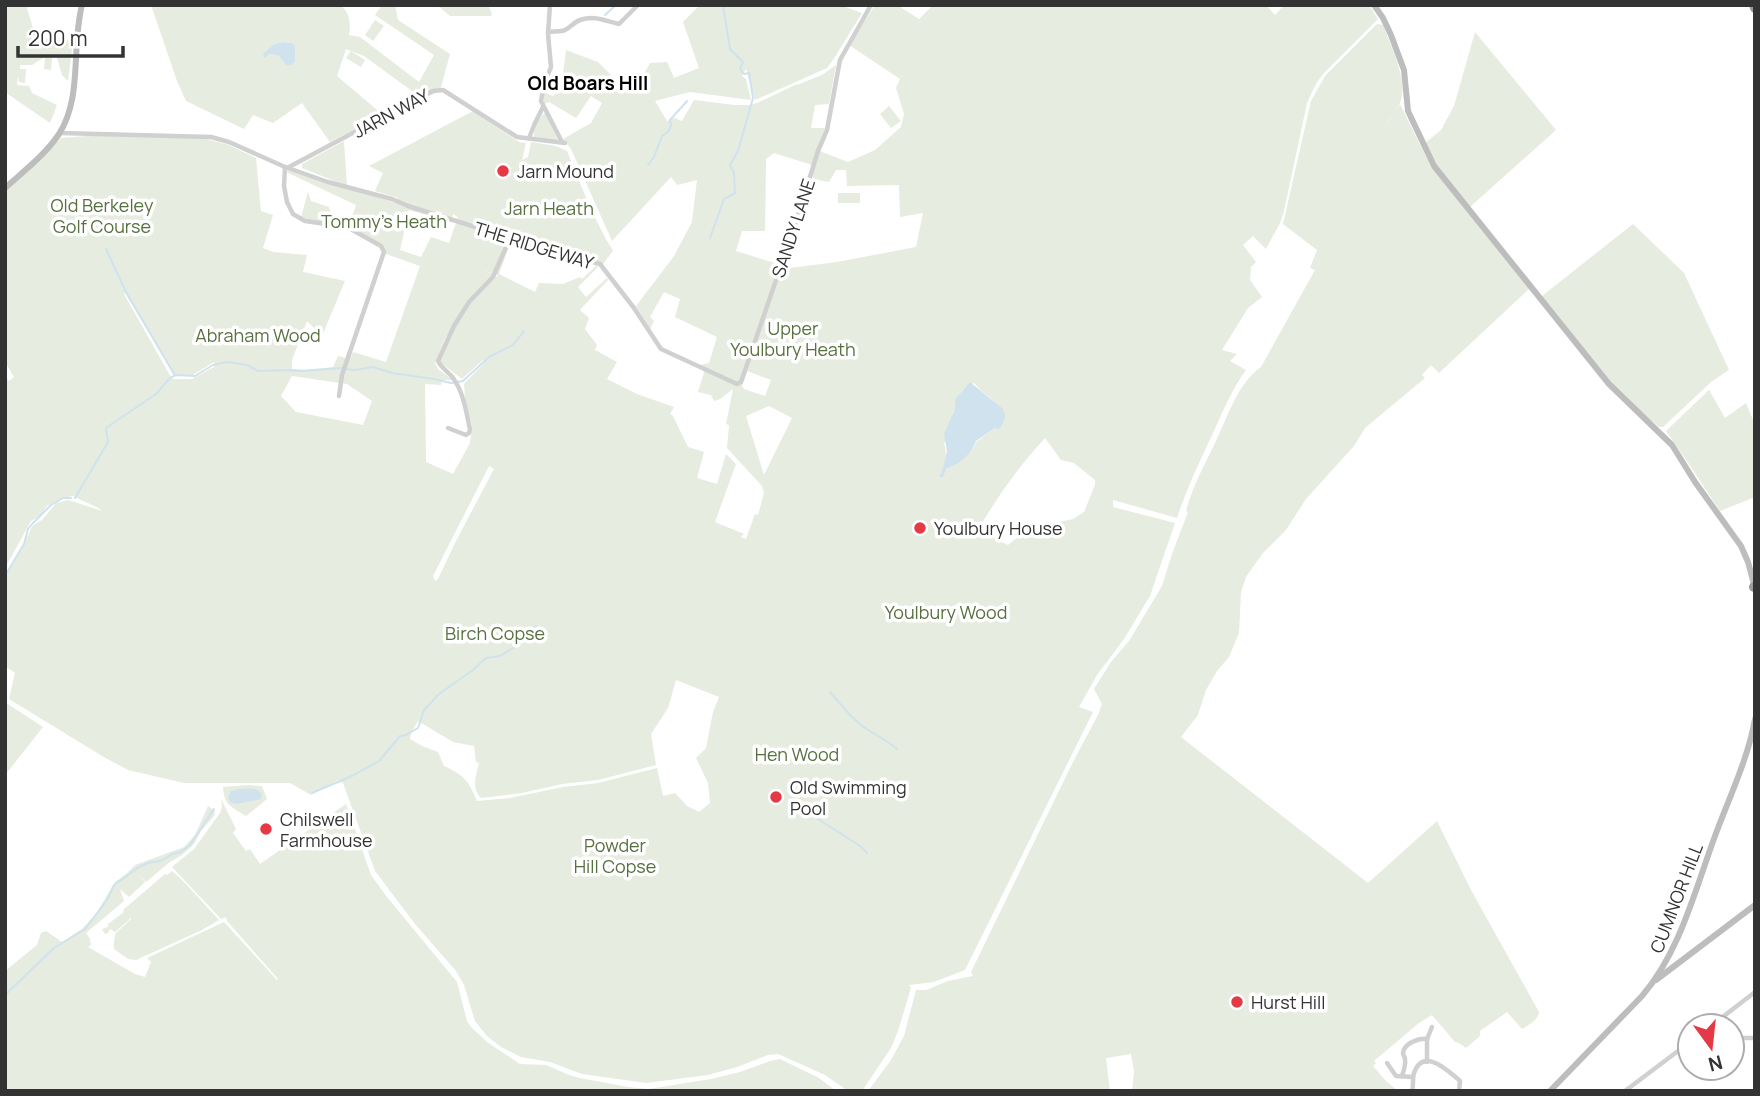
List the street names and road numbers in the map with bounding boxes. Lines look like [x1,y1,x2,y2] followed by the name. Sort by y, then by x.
[349,83,434,143] street label: JARN WAY
[766,176,820,280] street label: SANDY LANE
[471,215,597,275] street label: THE RIDGEWAY
[1644,840,1708,956] street label: CUMNOR HILL

